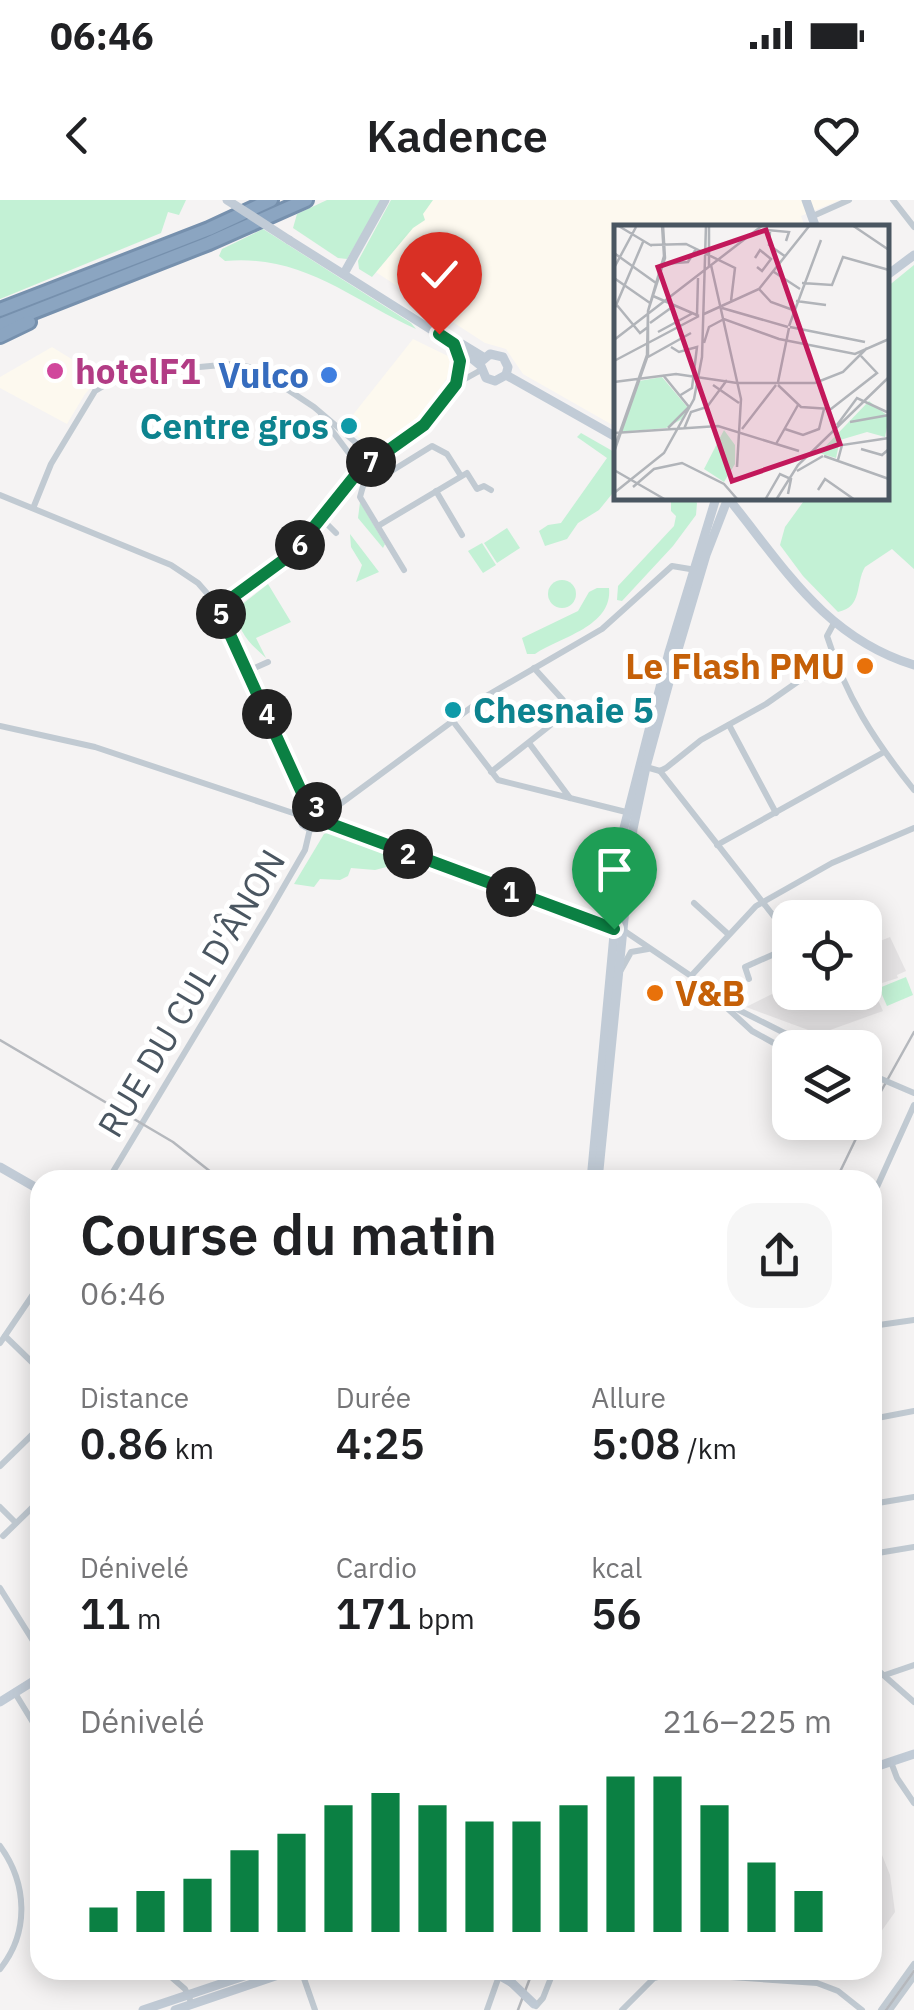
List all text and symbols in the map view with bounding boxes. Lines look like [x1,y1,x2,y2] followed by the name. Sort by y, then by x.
[50,11,154,60] text: 06:46
[366,106,548,164] text: Kadence
[50,108,105,163] icon: back
[809,108,864,163] icon: heart
[614,225,889,500] inset map
[397,232,482,335] pin
[412,247,467,302] icon: check
[75,348,200,394] place label: hotelF1
[218,352,309,398] place label: Vulco
[44,360,66,382] marker: hotelF1
[318,364,340,386] marker: Vulco
[140,403,329,449] place label: Centre gros
[338,415,360,437] marker: Centre gros
[346,437,396,487] pin: 7
[363,443,379,480] text: 7
[275,520,325,570] pin: 6
[292,526,308,563] text: 6
[196,589,246,639] pin: 5
[213,595,229,632] text: 5
[625,643,845,689] place label: Le Flash PMU
[854,655,876,677] marker: Le Flash PMU
[473,687,654,733] place label: Chesnaie 5
[242,689,292,739] pin: 4
[259,695,275,732] text: 4
[442,699,464,721] marker: Chesnaie 5
[292,782,342,832] pin: 3
[309,788,325,825] text: 3
[572,827,657,930] pin
[383,829,433,879] pin: 2
[400,835,416,872] text: 2
[87,841,295,1145] street label: RUE DU CUL D'ÂNON
[587,842,642,897] icon: arrive
[486,867,536,917] pin: 1
[503,873,519,910] text: 1
[772,900,882,1140] map controls
[772,900,882,1010] button: locate
[675,970,745,1016] place label: V&B
[644,982,666,1004] marker: V&B
[772,1030,882,1140] button: layers
[80,1199,497,1270] text: Course du matin
[727,1203,832,1308] button: share
[80,1272,166,1314] text: 06:46
[80,1379,189,1416] text: Distance
[336,1379,411,1416] text: Durée
[591,1379,666,1416] text: Allure
[80,1416,168,1471] text: 0.86
[336,1416,425,1471] text: 4:25
[591,1416,680,1471] text: 5:08
[168,1430,214,1467] text: km
[680,1430,737,1467] text: /km
[80,1549,189,1586] text: Dénivelé
[336,1549,417,1586] text: Cardio
[591,1549,642,1586] text: kcal
[80,1586,130,1641] text: 11
[336,1586,411,1641] text: 171
[591,1586,642,1641] text: 56
[130,1600,161,1637] text: m
[411,1600,475,1637] text: bpm
[80,1700,205,1742] text: Dénivelé
[662,1700,832,1742] text: 216–225 m

